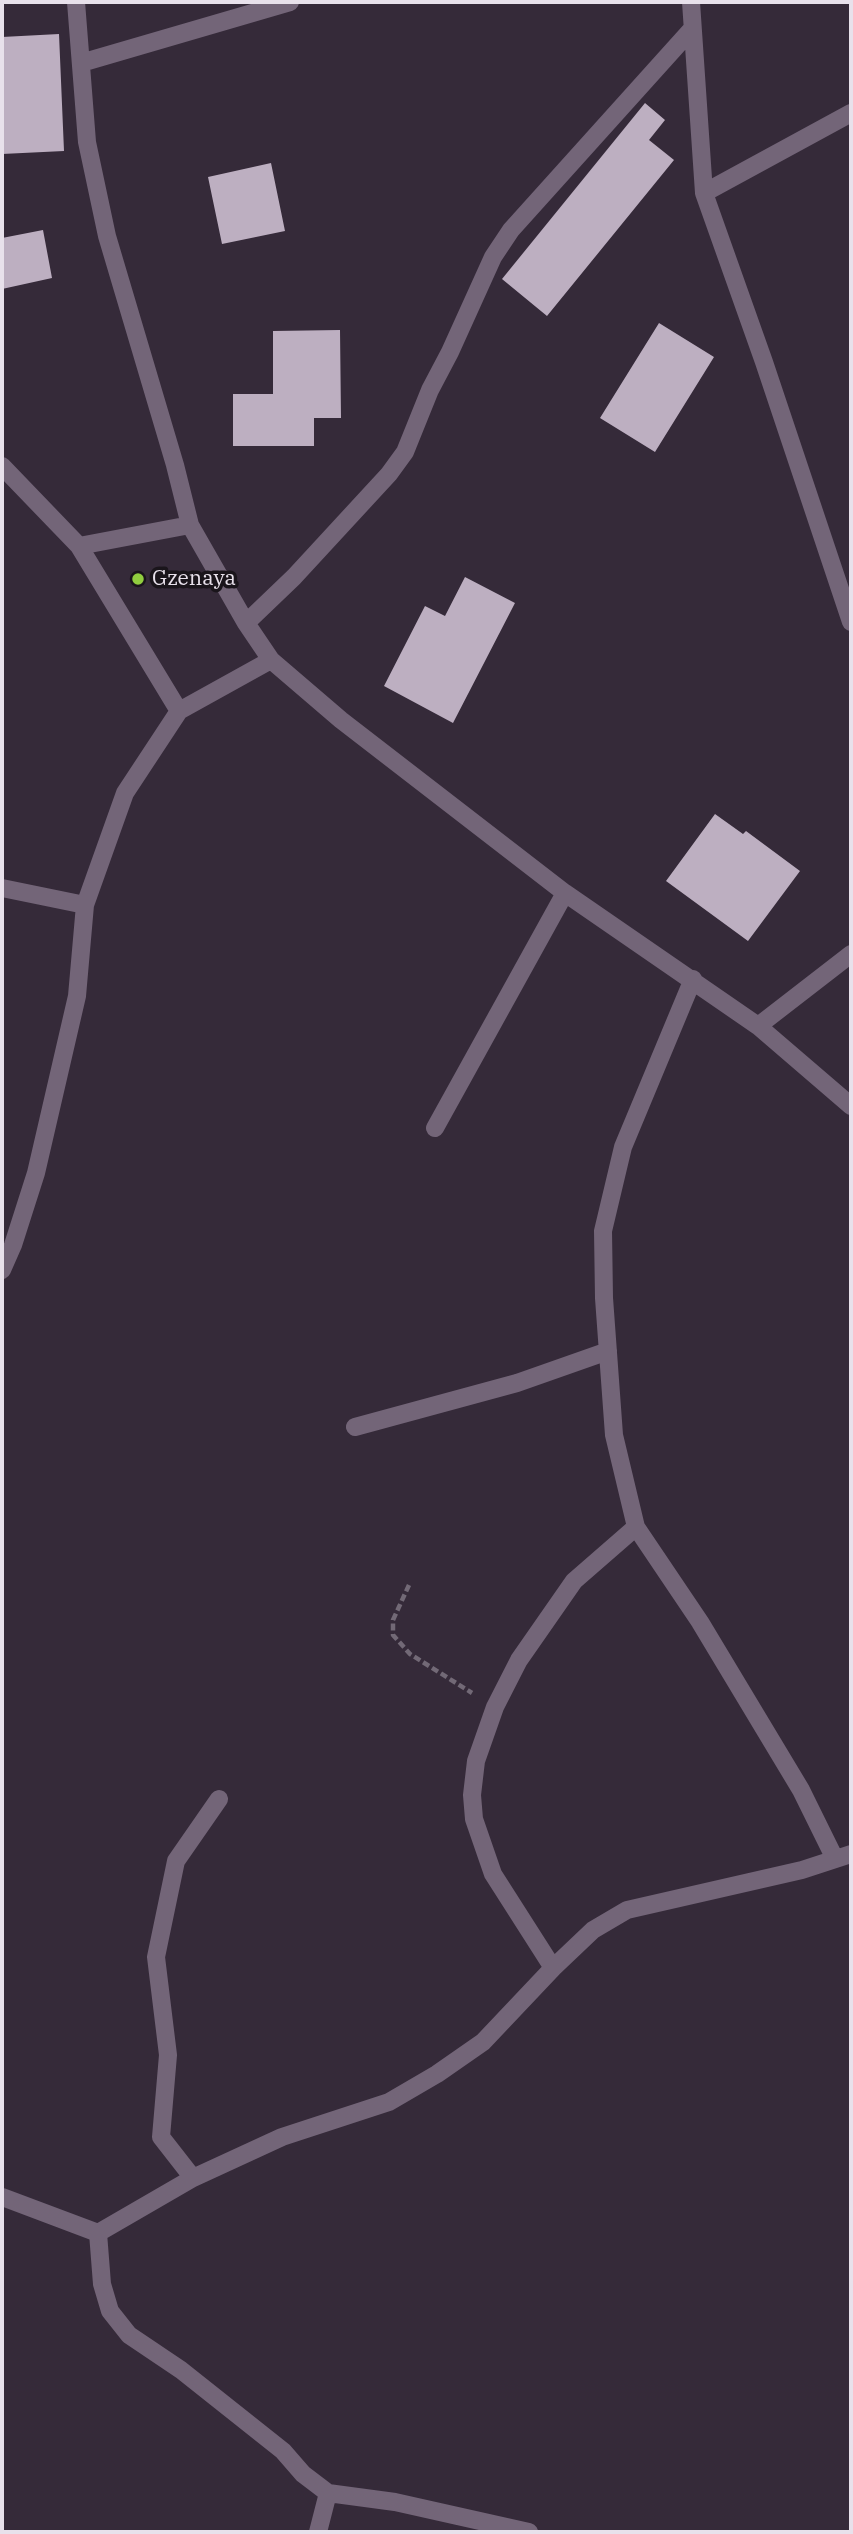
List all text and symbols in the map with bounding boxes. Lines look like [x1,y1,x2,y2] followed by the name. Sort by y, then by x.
[152,566,236,592] place label: Gzenaya
[130,571,146,587] marker: Gzenaya

